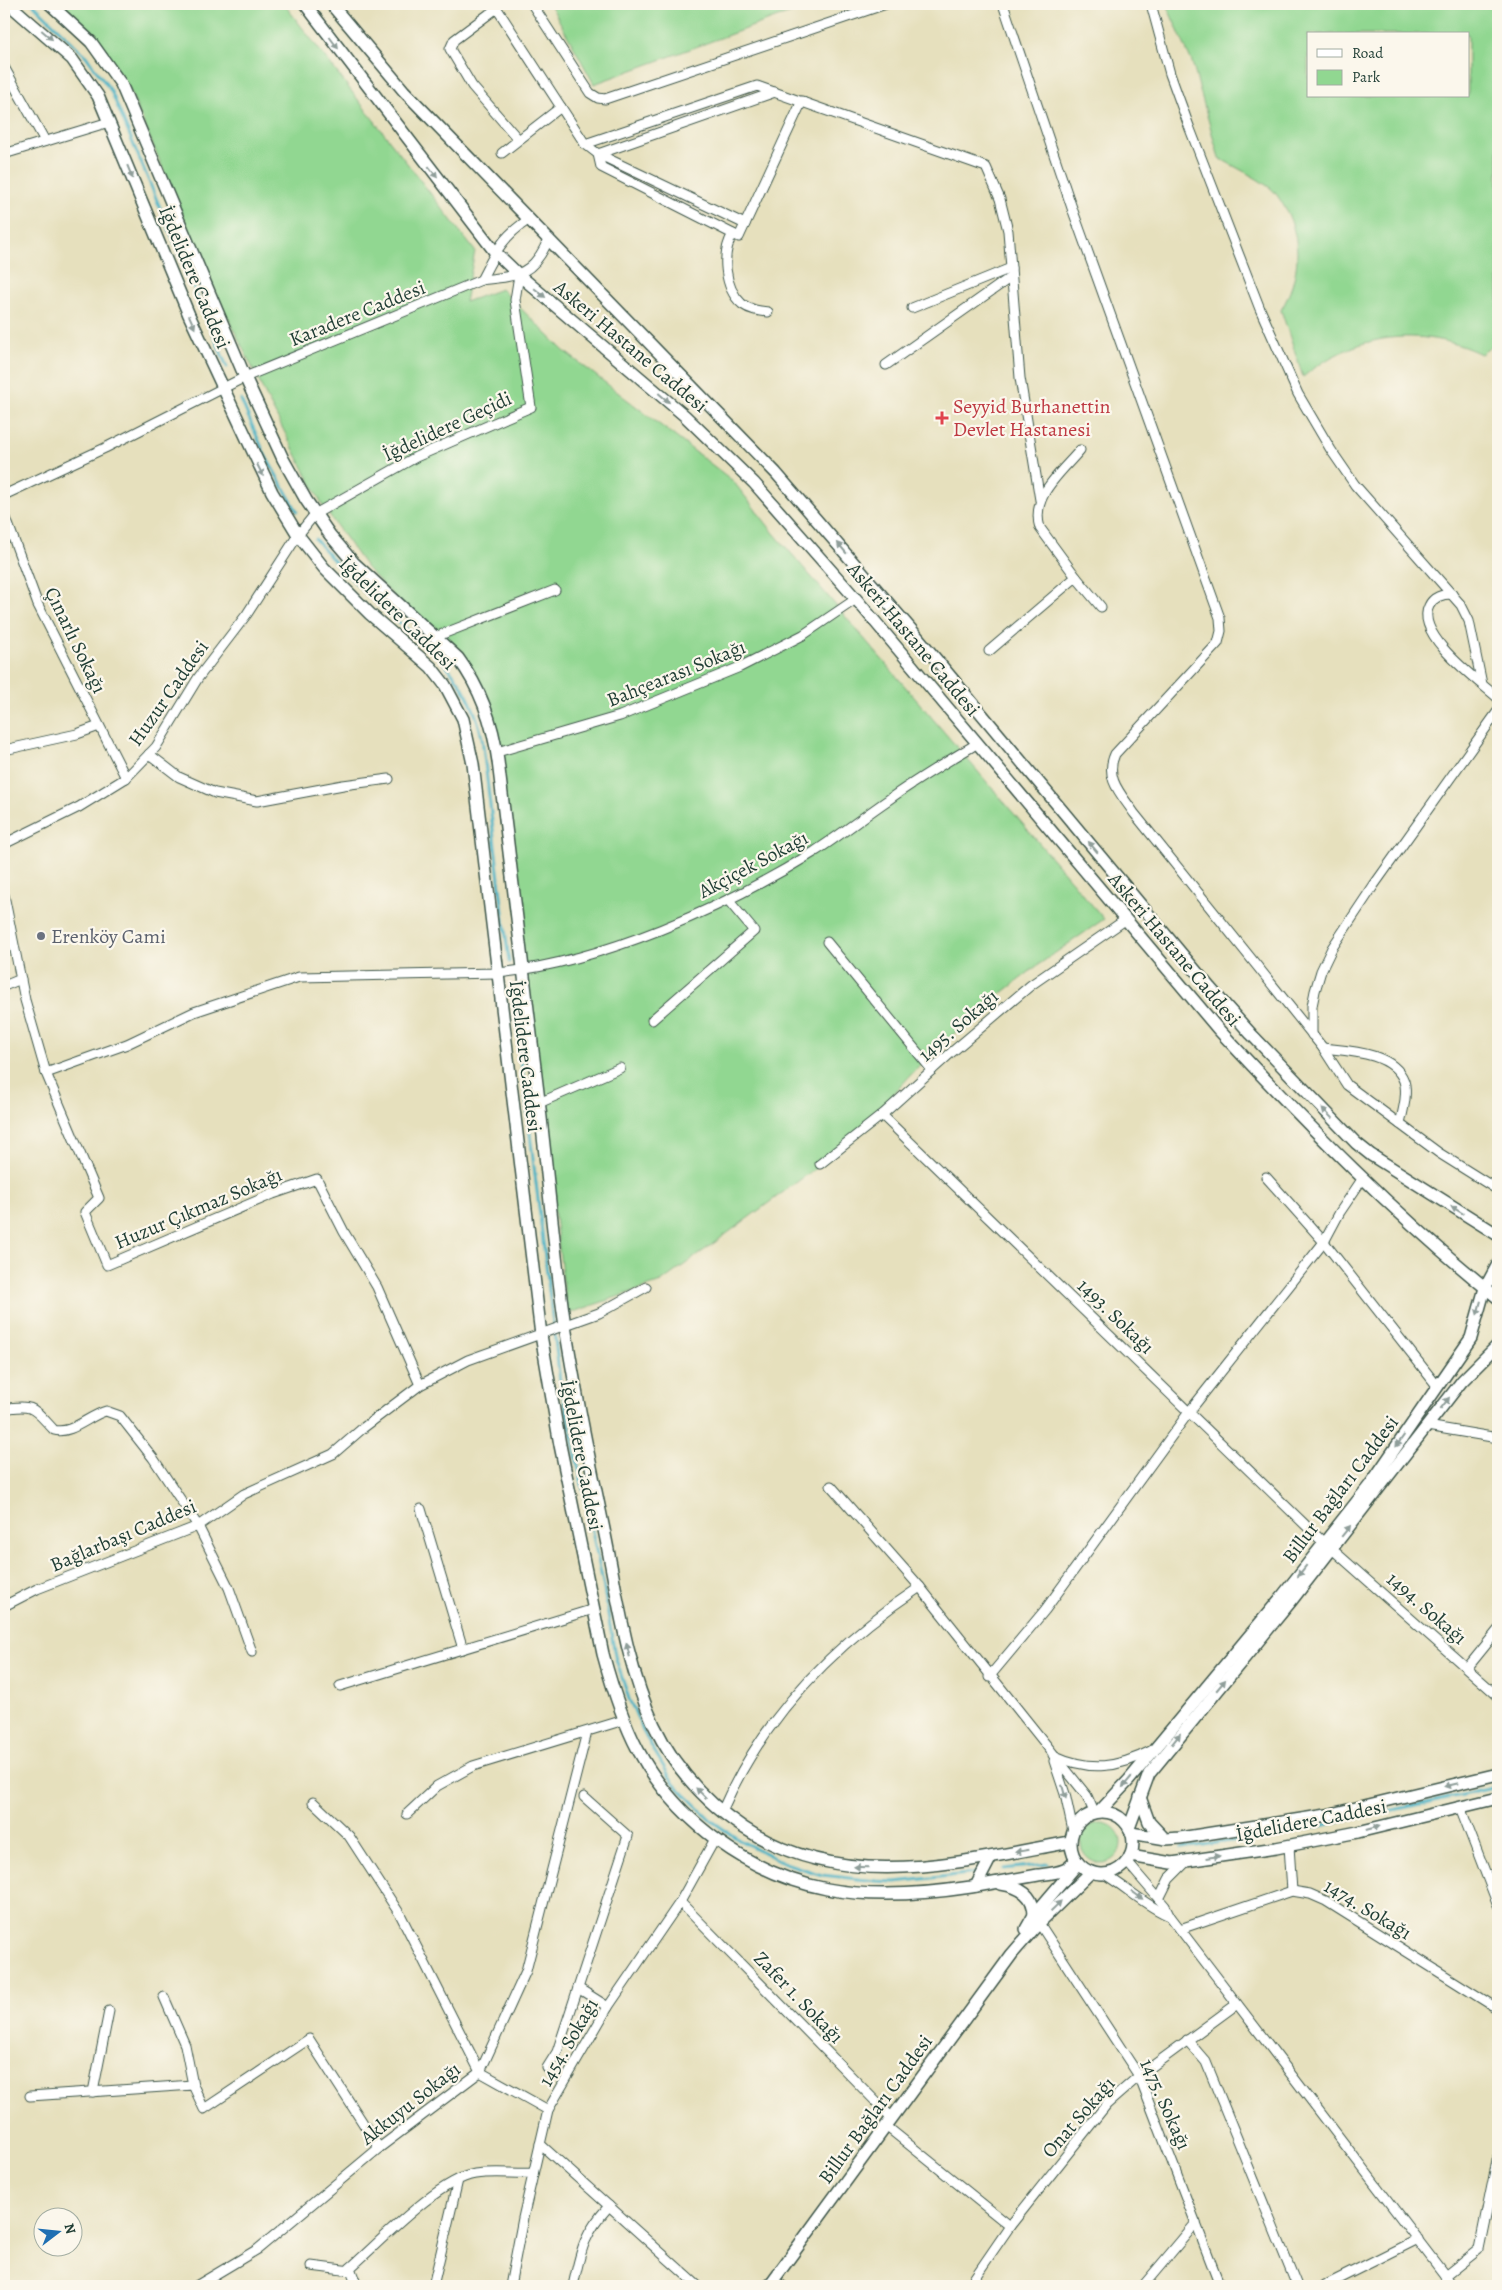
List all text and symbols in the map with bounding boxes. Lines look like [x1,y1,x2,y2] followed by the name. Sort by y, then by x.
[40,29,52,41] one-way arrow
[1307,32,1470,98] legend
[329,36,340,49] one-way arrow
[1352,43,1384,63] text: Road
[1352,67,1381,87] text: Park
[126,165,134,180] one-way arrow
[427,165,438,178] one-way arrow
[152,201,237,353] street label: İğdelidere Caddesi
[547,273,713,419] street label: Askeri Hastane Caddesi
[285,274,429,353] street label: Karadere Caddesi
[533,288,546,299] one-way arrow
[189,315,197,329] one-way arrow
[378,385,516,468] street label: İğdelidere Geçidi
[658,392,670,403] one-way arrow
[953,393,1111,443] place label: Seyyid Burhanettin Devlet Hastanesi
[935,411,949,425] marker: Seyyid Burhanettin Devlet Hastanesi
[256,462,264,477] one-way arrow
[836,542,847,555] one-way arrow
[333,550,462,676] street label: İğdelidere Caddesi
[841,556,986,722] street label: Askeri Hastane Caddesi
[38,583,113,698] street label: Çınarlı Sokağı
[603,633,750,714] street label: Bahçearası Sokağı
[122,635,215,752] street label: Huzur Caddesi
[693,824,813,905] street label: Akçiçek Sokağı
[1087,840,1098,853] one-way arrow
[1102,866,1247,1032] street label: Askeri Hastane Caddesi
[51,923,166,950] place label: Erenköy Cami
[35,930,47,942] marker: Erenköy Cami
[503,978,548,1134] street label: İğdelidere Caddesi
[913,983,1004,1068] street label: 1495. Sokağı
[1321,1107,1333,1119] one-way arrow
[110,1161,286,1256] street label: Huzur Çıkmaz Sokağı
[1450,1205,1463,1214] one-way arrow
[1071,1273,1160,1360] street label: 1493. Sokağı
[1475,1301,1483,1316] one-way arrow
[554,1377,609,1533] street label: İğdelidere Caddesi
[1439,1397,1450,1410] one-way arrow
[1276,1410,1405,1569] street label: Billur Bağları Caddesi
[1395,1434,1405,1448] one-way arrow
[46,1493,200,1578] street label: Bağlarbaşı Caddesi
[1340,1525,1351,1538] one-way arrow
[1297,1564,1307,1577] one-way arrow
[1381,1566,1473,1651] street label: 1494. Sokağı
[624,1642,632,1657] one-way arrow
[1215,1679,1227,1691] one-way arrow
[1170,1733,1181,1746] one-way arrow
[1122,1776,1133,1789] one-way arrow
[1443,1781,1458,1789] one-way arrow
[1060,1784,1068,1799] one-way arrow
[696,1787,708,1799] one-way arrow
[1233,1793,1389,1848] street label: İğdelidere Caddesi
[1365,1824,1380,1832] one-way arrow
[1015,1847,1030,1855] one-way arrow
[1205,1853,1221,1861] one-way arrow
[853,1863,869,1871] one-way arrow
[1319,1873,1417,1946] street label: 1474. Sokağı
[1130,1890,1144,1900] one-way arrow
[1050,1900,1062,1912] one-way arrow
[748,1945,850,2049] street label: Zafer 1. Sokağı
[532,1993,605,2091] street label: 1454. Sokağı
[812,2029,939,2189] street label: Billur Bağları Caddesi
[1133,2054,1198,2154] street label: 1475. Sokağı
[354,2056,466,2152] street label: Akkuyu Sokağı
[1036,2071,1121,2164] street label: Onat Sokağı
[32,2208,82,2258] north arrow
[59,2221,81,2236] text: N

